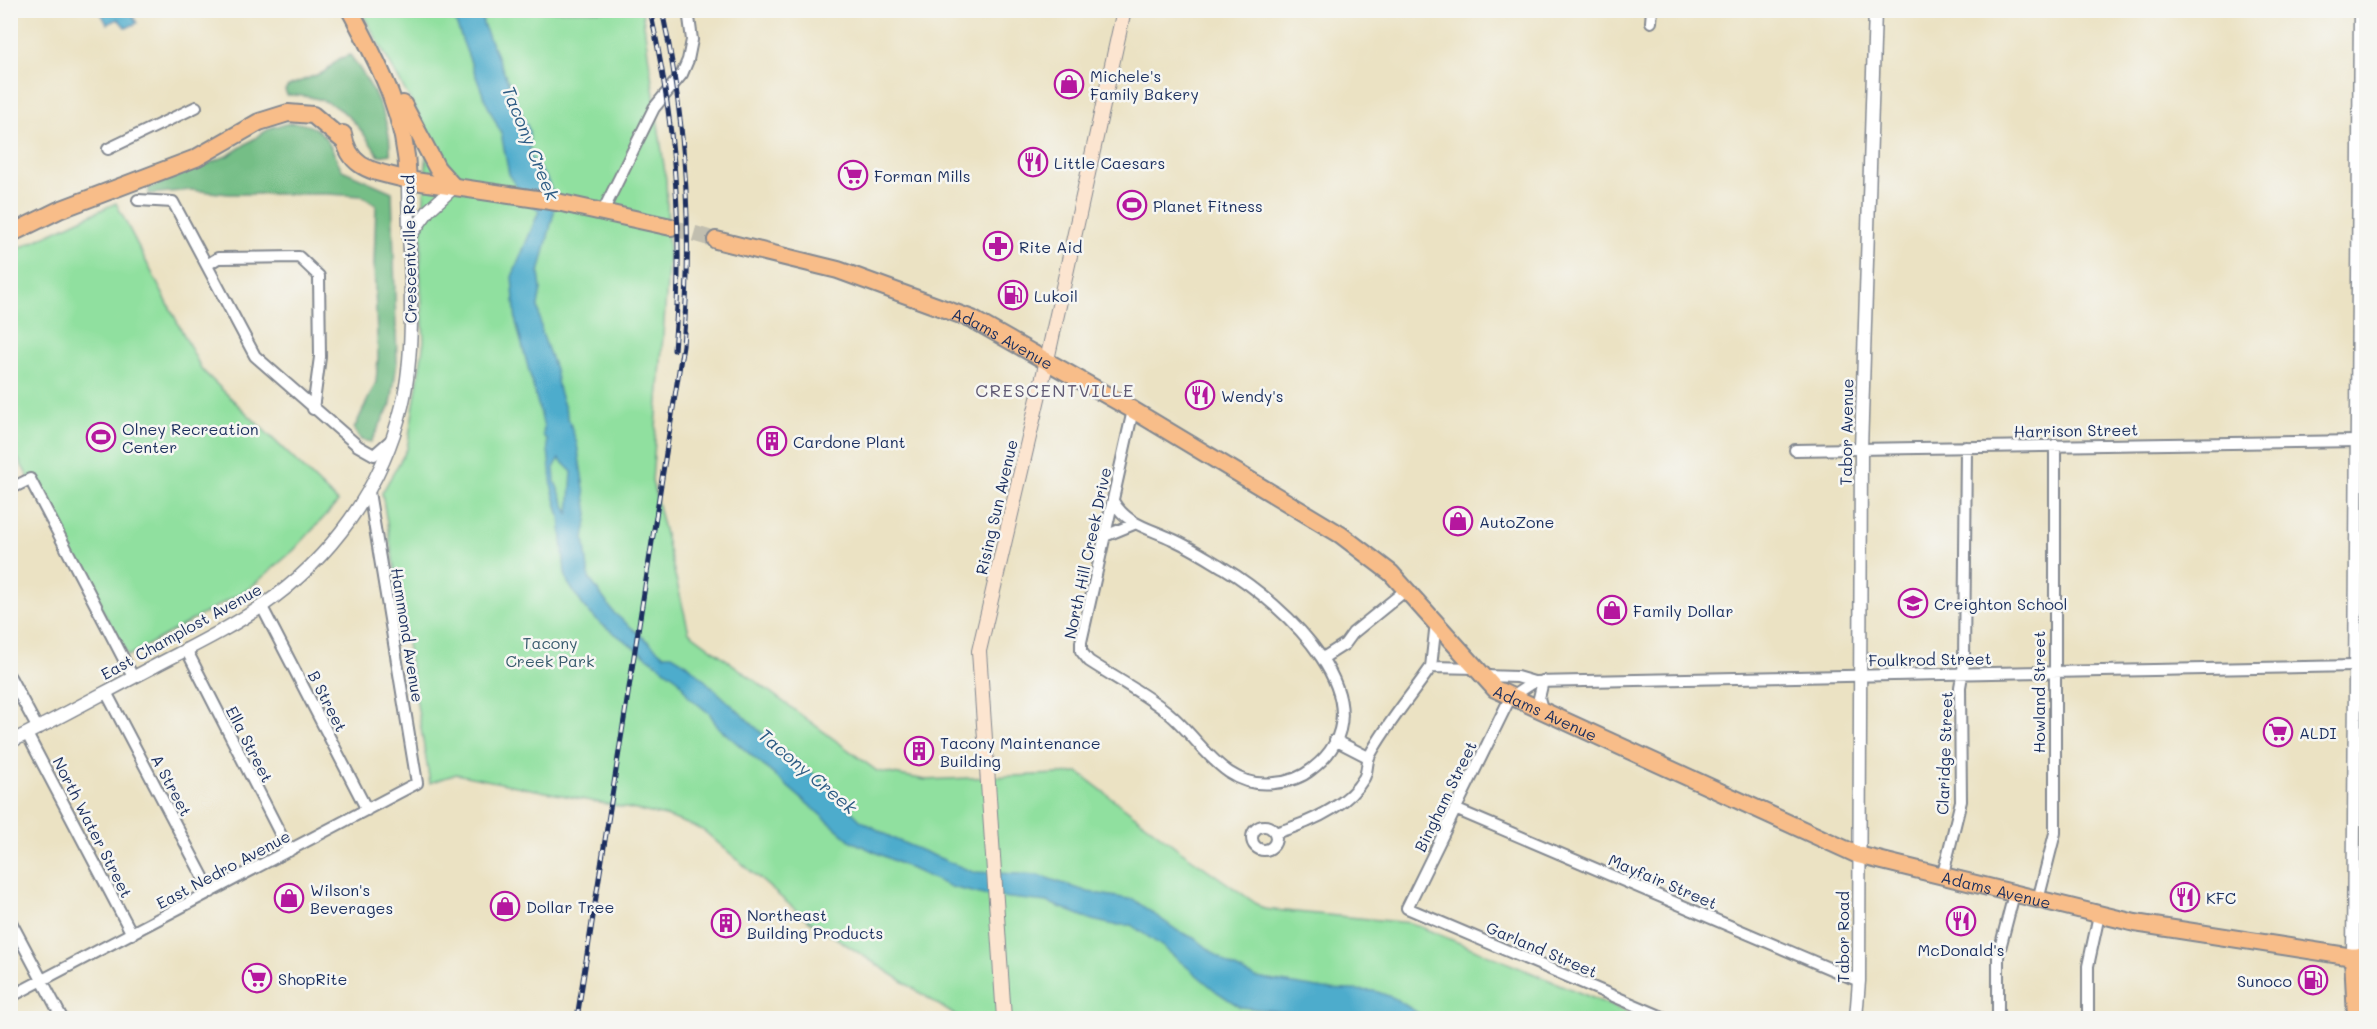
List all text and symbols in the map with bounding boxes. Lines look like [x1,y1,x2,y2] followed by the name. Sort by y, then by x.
[1090,65,1199,104] place label: Michele's Family Bakery
[1053,68,1085,100] shop icon: Michele's Family Bakery
[497,82,565,204] water label: Tacony Creek
[1017,146,1049,178] restaurant icon: Little Caesars
[1054,152,1165,173] place label: Little Caesars
[837,159,869,191] supermarket icon: Forman Mills
[874,165,971,186] place label: Forman Mills
[397,175,421,323] street label: Crescentville Road
[1116,189,1148,221] sports icon: Planet Fitness
[1153,195,1263,216] place label: Planet Fitness
[982,230,1014,262] pharmacy icon: Rite Aid
[1019,236,1082,257] place label: Rite Aid
[997,279,1029,311] fuel station icon: Lukoil
[1034,285,1078,306] place label: Lukoil
[949,302,1057,373] street label: Adams Avenue
[975,378,1135,402] district label: CRESCENTVILLE
[1835,378,1857,486] street label: Tabor Avenue
[1184,379,1216,411] restaurant icon: Wendy's
[1221,385,1284,406] place label: Wendy's
[122,418,259,457] place label: Olney Recreation Center
[2014,418,2138,442] street label: Harrison Street
[85,421,117,453] sports icon: Olney Recreation Center
[756,425,788,457] building icon: Cardone Plant
[793,431,906,452] place label: Cardone Plant
[970,437,1022,577] street label: Rising Sun Avenue
[1059,465,1115,641] street label: North Hill Creek Drive
[1442,505,1474,537] shop icon: AutoZone
[1479,511,1554,532] place label: AutoZone
[387,566,429,704] street label: Hammond Avenue
[97,578,265,684] street label: East Champlost Avenue
[1897,587,1929,619] school or university icon: Creighton School
[1934,593,2068,614] place label: Creighton School
[1596,594,1628,626] shop icon: Family Dollar
[1633,600,1734,621] place label: Family Dollar
[2028,631,2049,753] street label: Howland Street
[505,632,595,671] park label: Tacony Creek Park
[1868,647,1992,671] street label: Foulkrod Street
[304,667,352,735] street label: B Street
[1490,679,1601,745] street label: Adams Avenue
[1931,691,1957,815] street label: Claridge Street
[222,702,278,786] street label: Ella Street
[2262,716,2294,748] supermarket icon: ALDI
[2299,722,2337,743] place label: ALDI
[754,723,863,819] water label: Tacony Creek
[940,732,1101,771] place label: Tacony Maintenance Building
[903,735,935,767] building icon: Tacony Maintenance Building
[1409,737,1481,855] street label: Bingham Street
[147,750,197,820] street label: A Street
[48,753,138,901] street label: North Water Street
[152,825,294,913] street label: East Nedro Avenue
[1605,849,1721,913] street label: Mayfair Street
[1939,865,2053,913] street label: Adams Avenue
[310,879,393,918] place label: Wilson's Beverages
[2169,881,2201,913] restaurant icon: KFC
[273,882,305,914] shop icon: Wilson's Beverages
[2206,887,2236,908] place label: KFC
[489,890,521,922] shop icon: Dollar Tree
[1832,891,1853,983] street label: Tabor Road
[526,896,614,917] place label: Dollar Tree
[747,904,883,943] place label: Northeast Building Products
[1945,905,1977,937] restaurant icon: McDonald's
[710,907,742,939] building icon: Northeast Building Products
[1483,916,1601,982] street label: Garland Street
[1918,939,2004,960] place label: McDonald's
[241,962,273,994] supermarket icon: ShopRite
[2297,964,2329,996] fuel station icon: Sunoco
[278,968,348,989] place label: ShopRite
[2237,970,2292,991] place label: Sunoco

